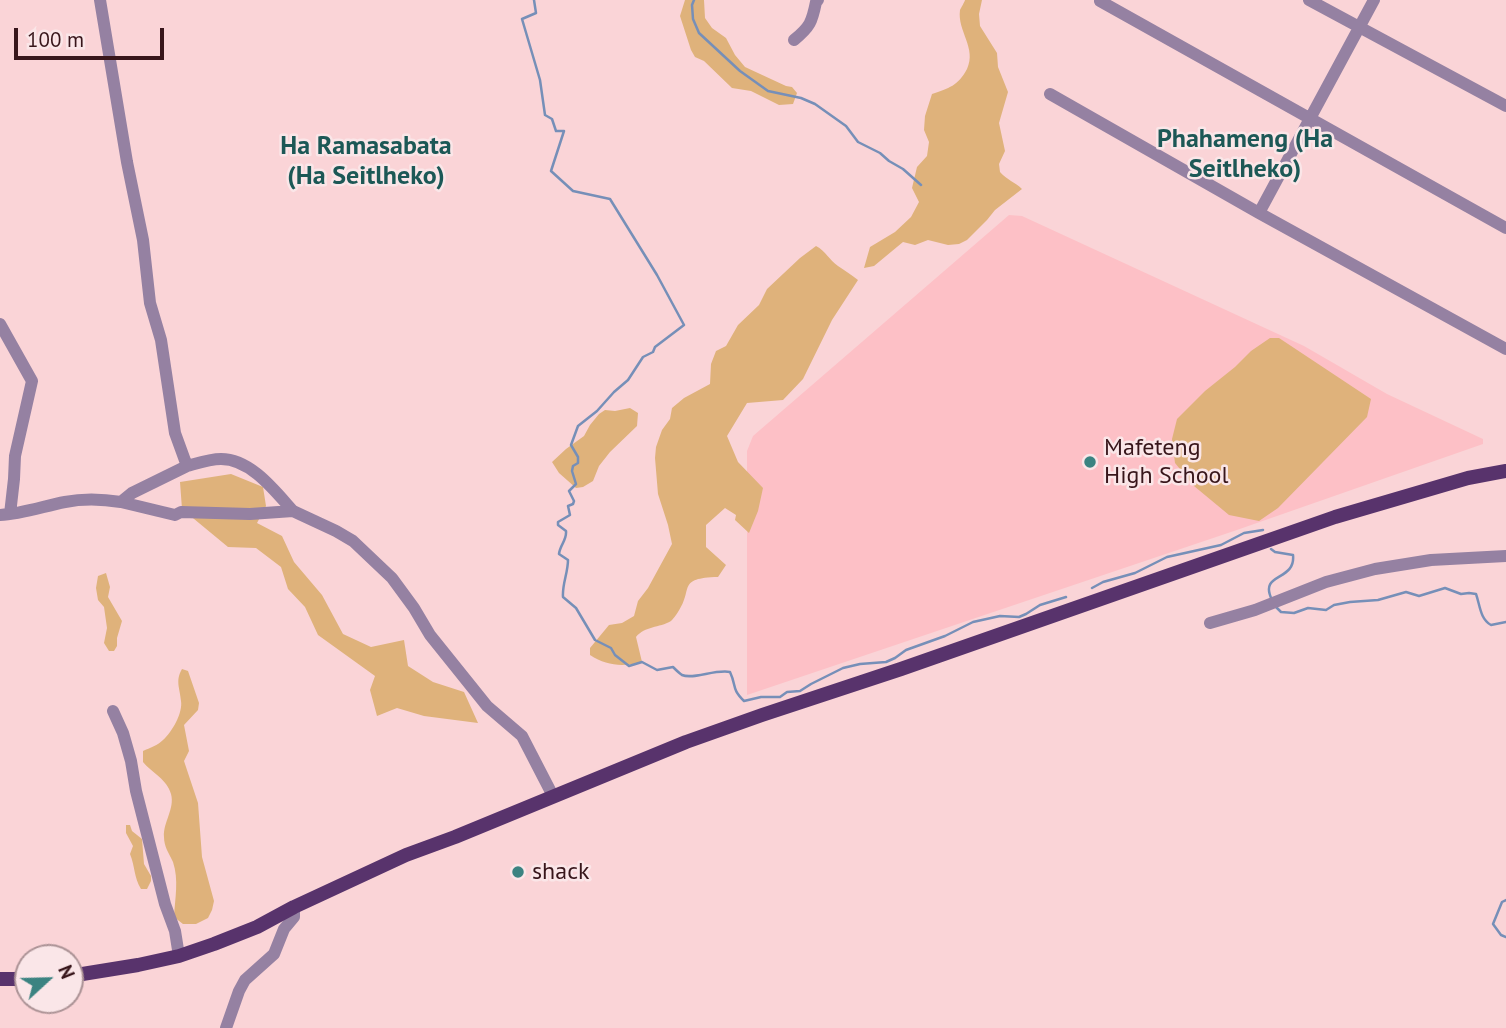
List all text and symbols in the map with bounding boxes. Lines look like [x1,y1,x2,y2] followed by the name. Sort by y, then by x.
[18,14,168,58] scale bar
[27,26,84,53] text: 100 m
[1157,124,1333,186] district label: Phahameng (Ha Seitlheko)
[280,131,452,192] district label: Ha Ramasabata (Ha Seitlheko)
[1104,434,1228,490] place label: Mafeteng High School
[1082,454,1098,470] marker: Mafeteng High School
[532,858,589,886] place label: shack
[510,864,526,880] marker: shack
[14,944,84,1014] north arrow
[53,962,80,982] text: N

